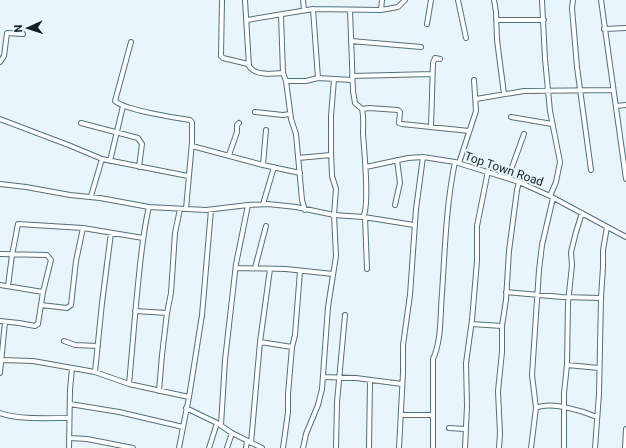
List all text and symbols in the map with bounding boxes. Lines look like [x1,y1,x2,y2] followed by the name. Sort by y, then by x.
[8,8,48,48] north arrow
[12,24,25,33] text: N
[463,149,545,189] street label: Top Town Road

